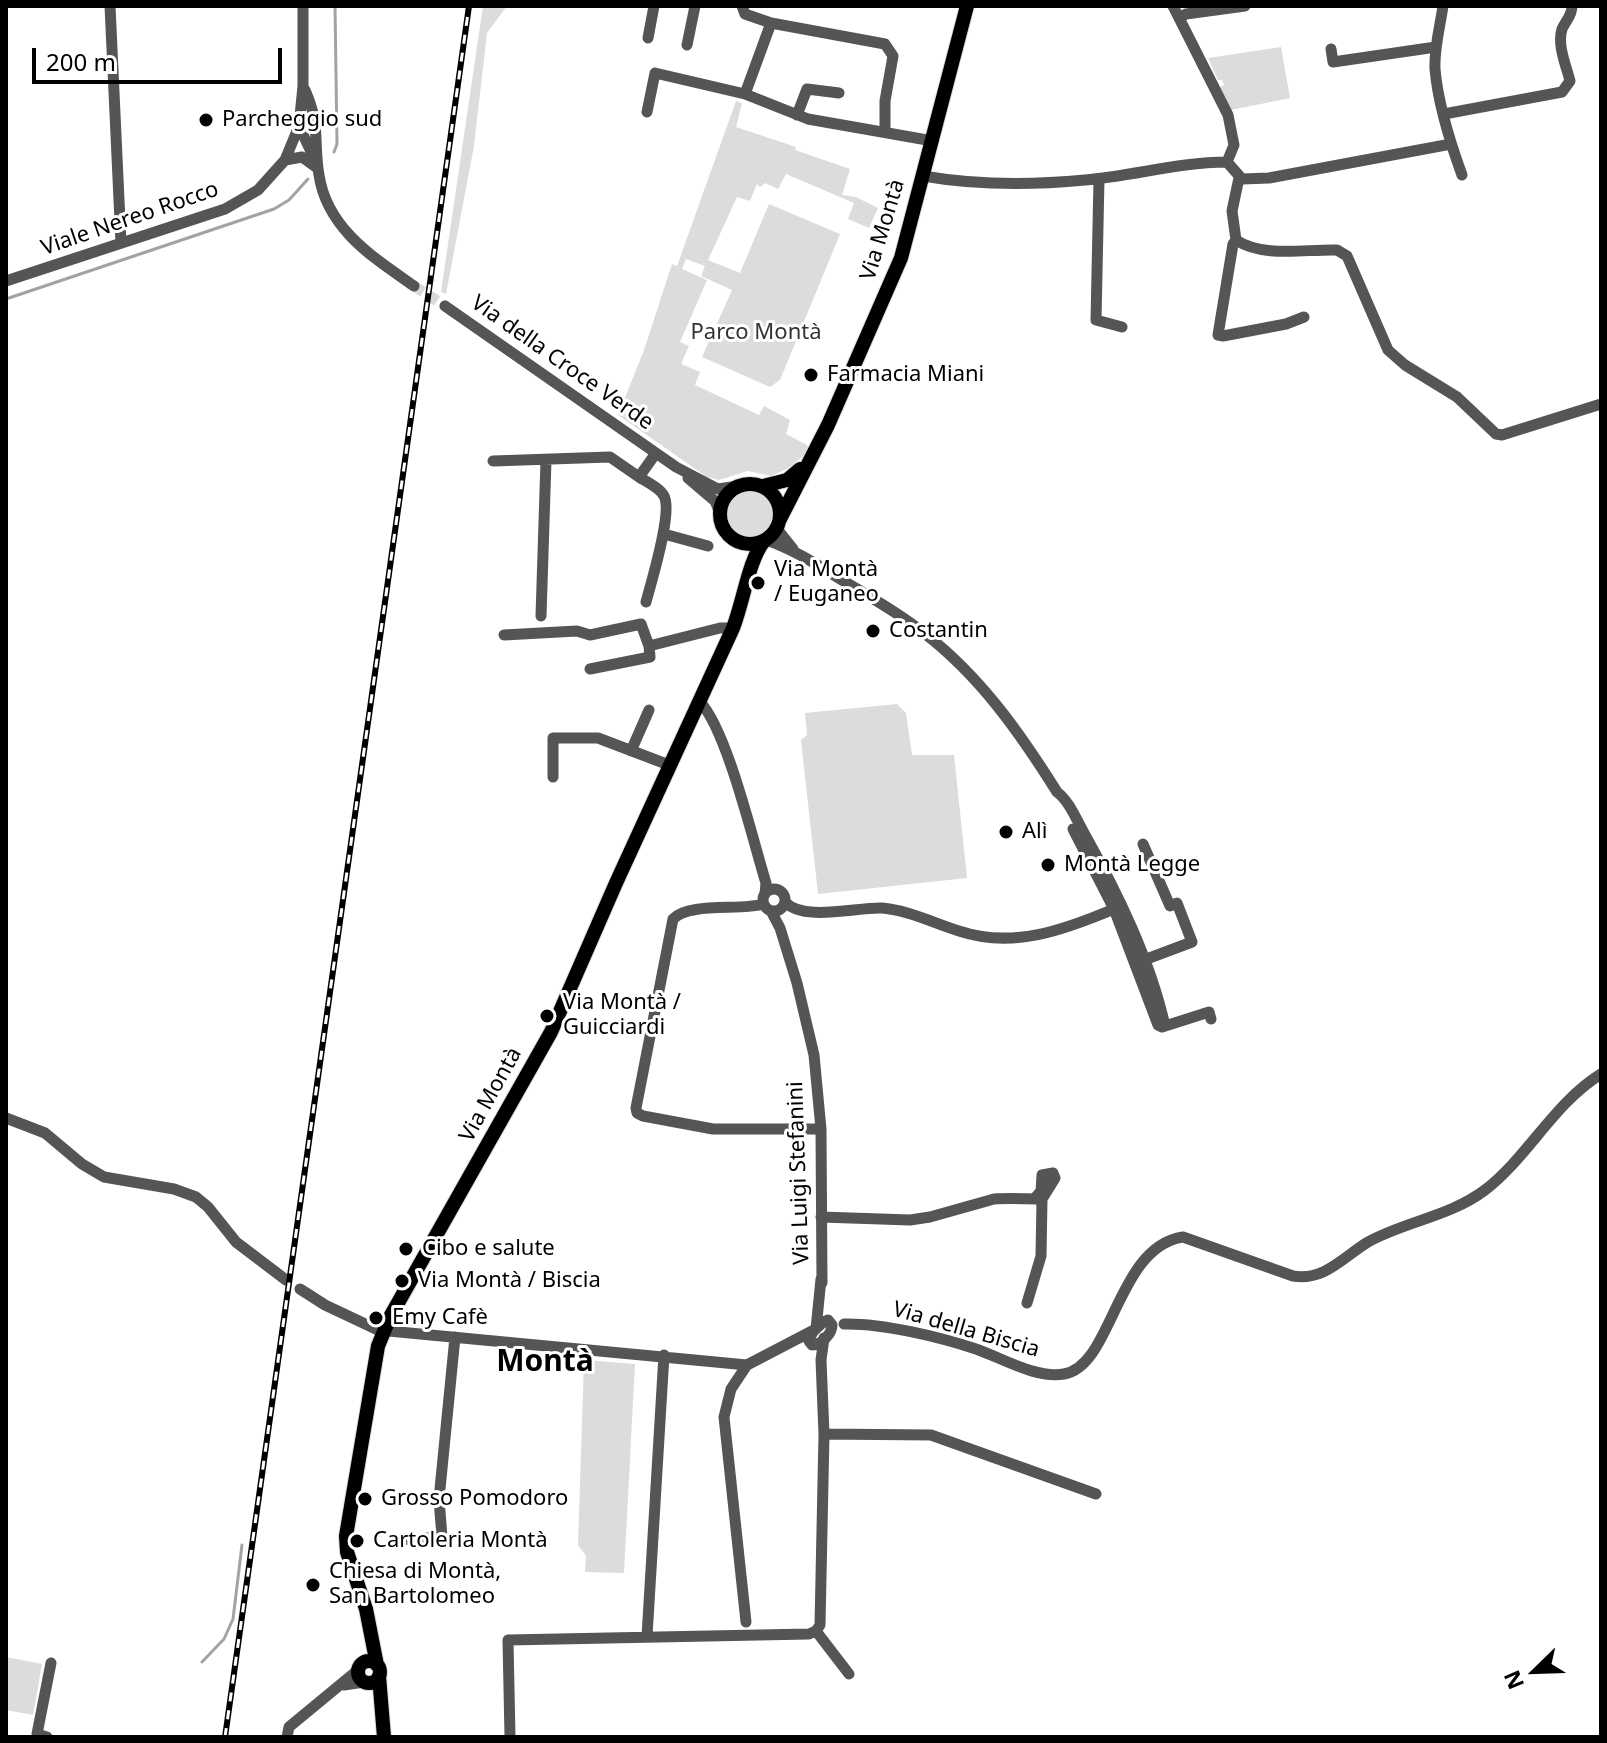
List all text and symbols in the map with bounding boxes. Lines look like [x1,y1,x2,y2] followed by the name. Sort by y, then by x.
[36,32,286,82] scale bar
[46,45,116,78] text: 200 m
[222,107,382,133] place label: Parcheggio sud
[197,111,215,129] marker: Parcheggio sud
[38,176,222,262] street label: Viale Nereo Rocco
[855,176,911,284] street label: Via Montà
[466,290,658,436] street label: Via della Croce Verde
[690,320,822,346] park label: Parco Montà
[827,362,984,388] place label: Farmacia Miani
[802,366,820,384] marker: Farmacia Miani
[774,557,879,608] place label: Via Montà / Euganeo
[749,574,767,592] marker: Via Montà / Euganeo
[889,618,988,644] place label: Costantin
[864,622,882,640] marker: Costantin
[1022,819,1047,845] place label: Alì
[997,823,1015,841] marker: Alì
[1064,852,1200,878] place label: Montà Legge
[1039,856,1057,874] marker: Montà Legge
[563,990,681,1042] place label: Via Montà / Guicciardi
[538,1007,556,1025] marker: Via Montà / Guicciardi
[454,1043,528,1147] street label: Via Montà
[783,1081,815,1265] street label: Via Luigi Stefanini
[422,1236,555,1262] place label: Cibo e salute
[397,1240,415,1258] marker: Cibo e salute
[418,1268,601,1294] place label: Via Montà / Biscia
[393,1272,411,1290] marker: Via Montà / Biscia
[890,1296,1042,1364] street label: Via della Biscia
[392,1305,488,1331] place label: Emy Cafè
[367,1309,385,1327] marker: Emy Cafè
[496,1344,594,1380] district label: Montà
[381,1486,568,1512] place label: Grosso Pomodoro
[356,1490,374,1508] marker: Grosso Pomodoro
[373,1528,548,1554] place label: Cartoleria Montà
[348,1532,366,1550] marker: Cartoleria Montà
[329,1559,501,1610] place label: Chiesa di Montà, San Bartolomeo
[304,1576,322,1594] marker: Chiesa di Montà, San Bartolomeo
[1495,1631,1575,1711] north arrow
[1496,1666,1530,1694] text: N

